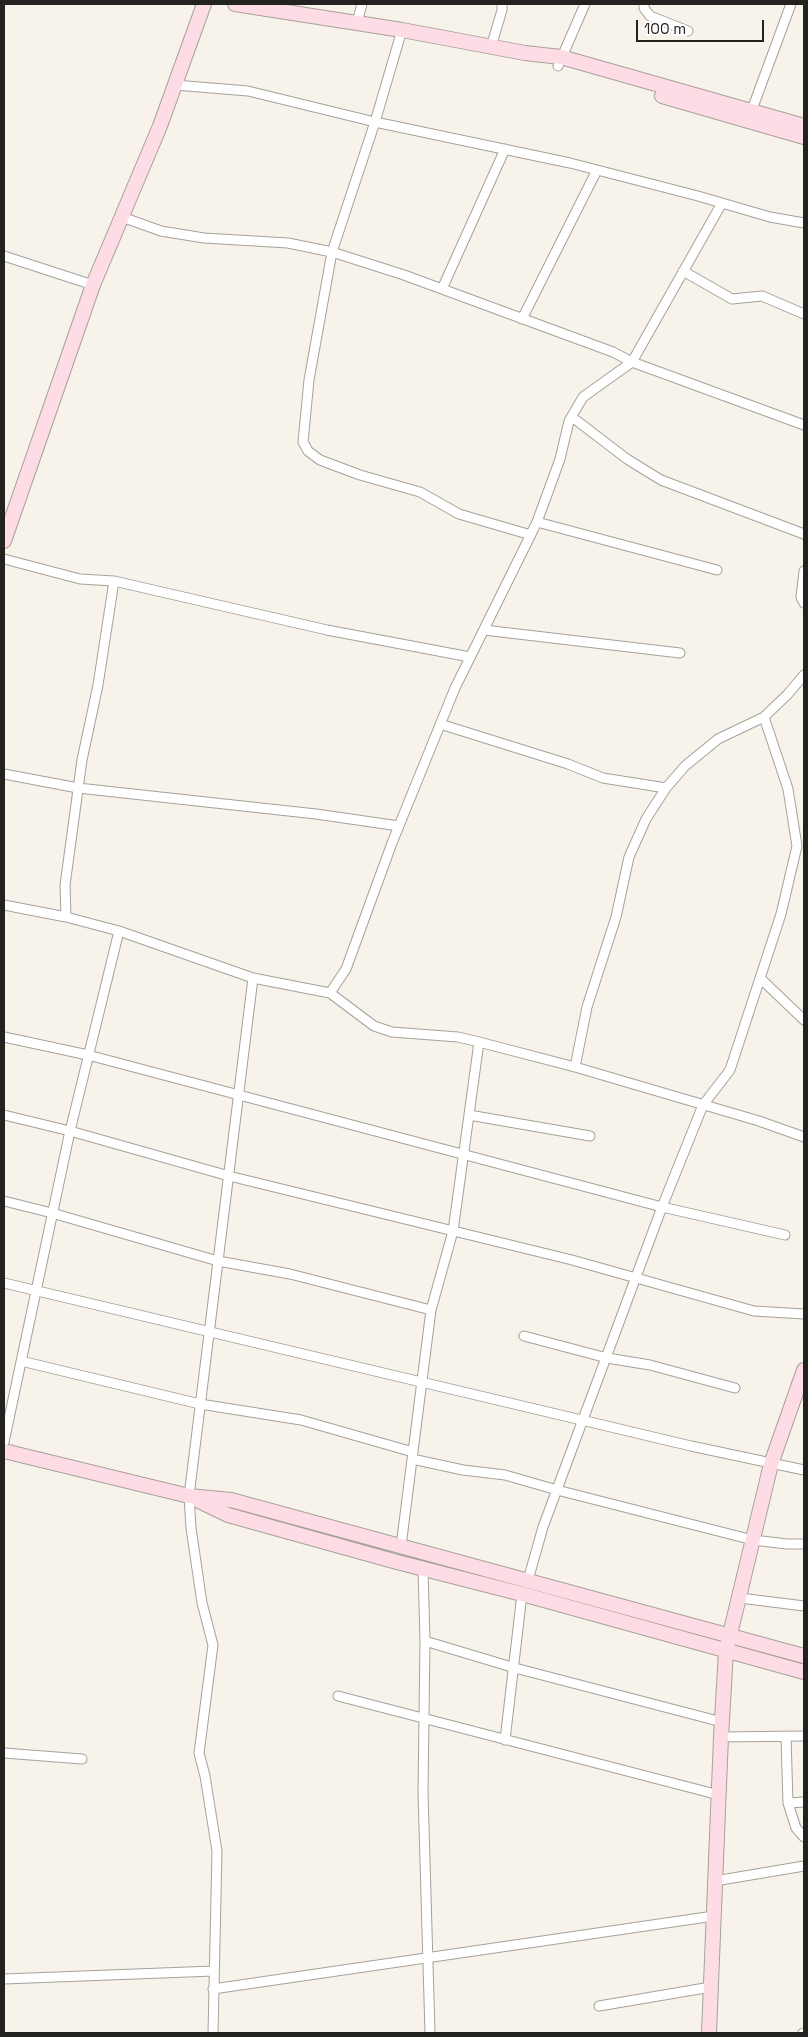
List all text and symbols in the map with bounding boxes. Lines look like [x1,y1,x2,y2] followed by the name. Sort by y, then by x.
[638,10,766,42] scale bar
[644,19,686,38] text: 100 m

